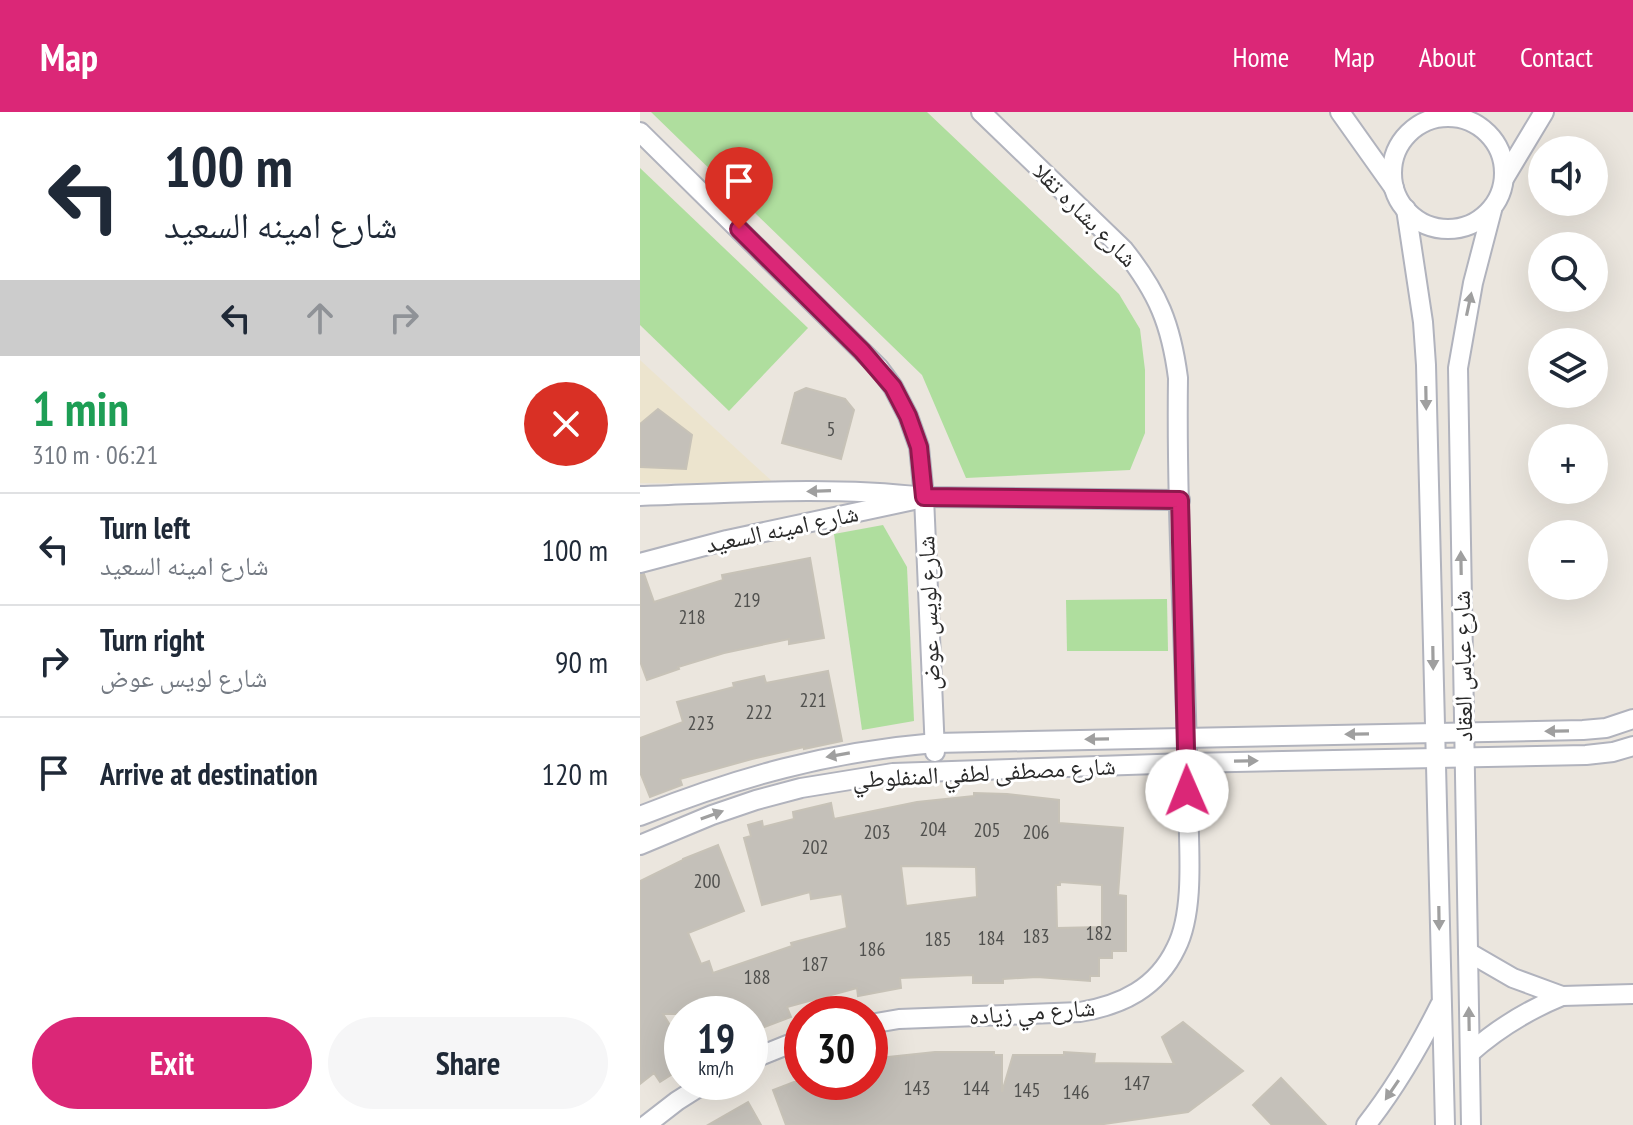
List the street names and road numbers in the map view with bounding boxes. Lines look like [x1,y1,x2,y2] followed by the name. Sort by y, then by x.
[1026,156,1144,274] street label: شارع بشاره تقلا
[703,497,861,560] street label: شارع امينه السعيد
[910,535,947,691] street label: شارع لويس عوض
[1446,590,1479,742] street label: شارع عباس العقاد
[851,750,1117,799] street label: شارع مصطفى لطفي المنفلوطي
[968,992,1096,1035] street label: شارع مي زياده

